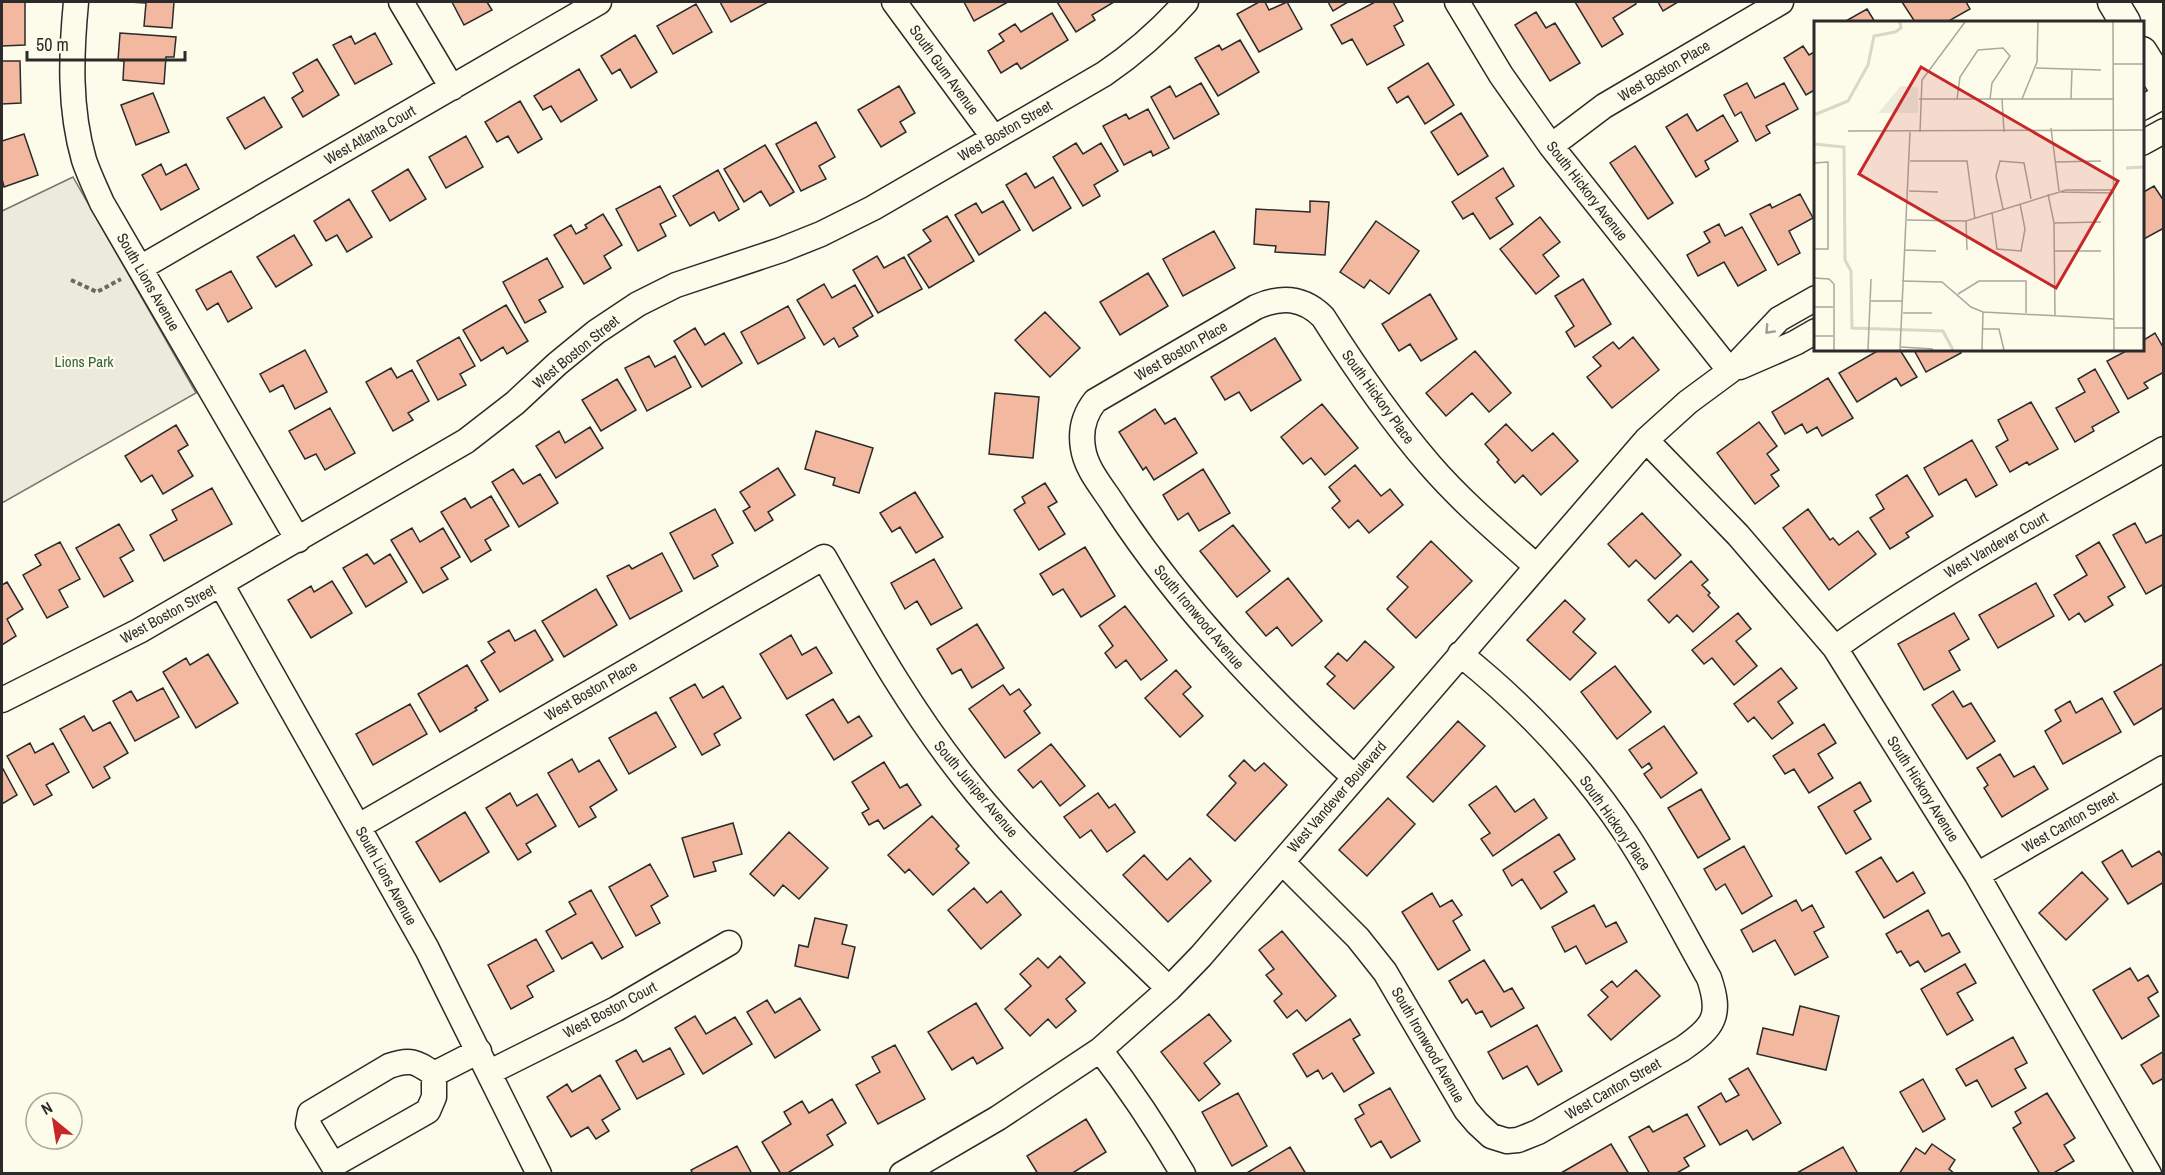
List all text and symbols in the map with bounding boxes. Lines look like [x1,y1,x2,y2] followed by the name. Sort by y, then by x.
[905,20,984,119] street label: South Gum Avenue
[1814,21,2144,351] inset map
[27,24,184,62] scale bar
[36,32,69,57] text: 50 m
[1614,35,1714,106] street label: West Boston Place
[954,95,1056,166] street label: West Boston Street
[320,100,420,169] street label: West Atlanta Court
[1542,136,1633,245] street label: South Hickory Avenue
[112,229,185,335] street label: South Lions Avenue
[528,310,624,393] street label: West Boston Street
[1131,315,1231,386] street label: West Boston Place
[1765,323,1776,333] one-way arrow
[1337,345,1420,448] street label: South Hickory Place
[55,351,114,372] park label: Lions Park
[1940,506,2052,583] street label: West Vandever Court
[1149,560,1249,673] street label: South Ironwood Avenue
[116,578,220,648] street label: West Boston Street
[541,655,641,726] street label: West Boston Place
[1882,732,1965,846] street label: South Hickory Avenue
[930,736,1023,842] street label: South Juniper Avenue
[1282,736,1391,857] street label: West Vandever Boulevard
[1575,771,1656,875] street label: South Hickory Place
[2018,785,2122,857] street label: West Canton Street
[351,823,422,929] street label: South Lions Avenue
[559,976,661,1043] street label: West Boston Court
[1387,983,1470,1107] street label: South Ironwood Avenue
[1561,1052,1665,1124] street label: West Canton Street
[24,1091,84,1151] north arrow
[37,1096,56,1120] text: N

